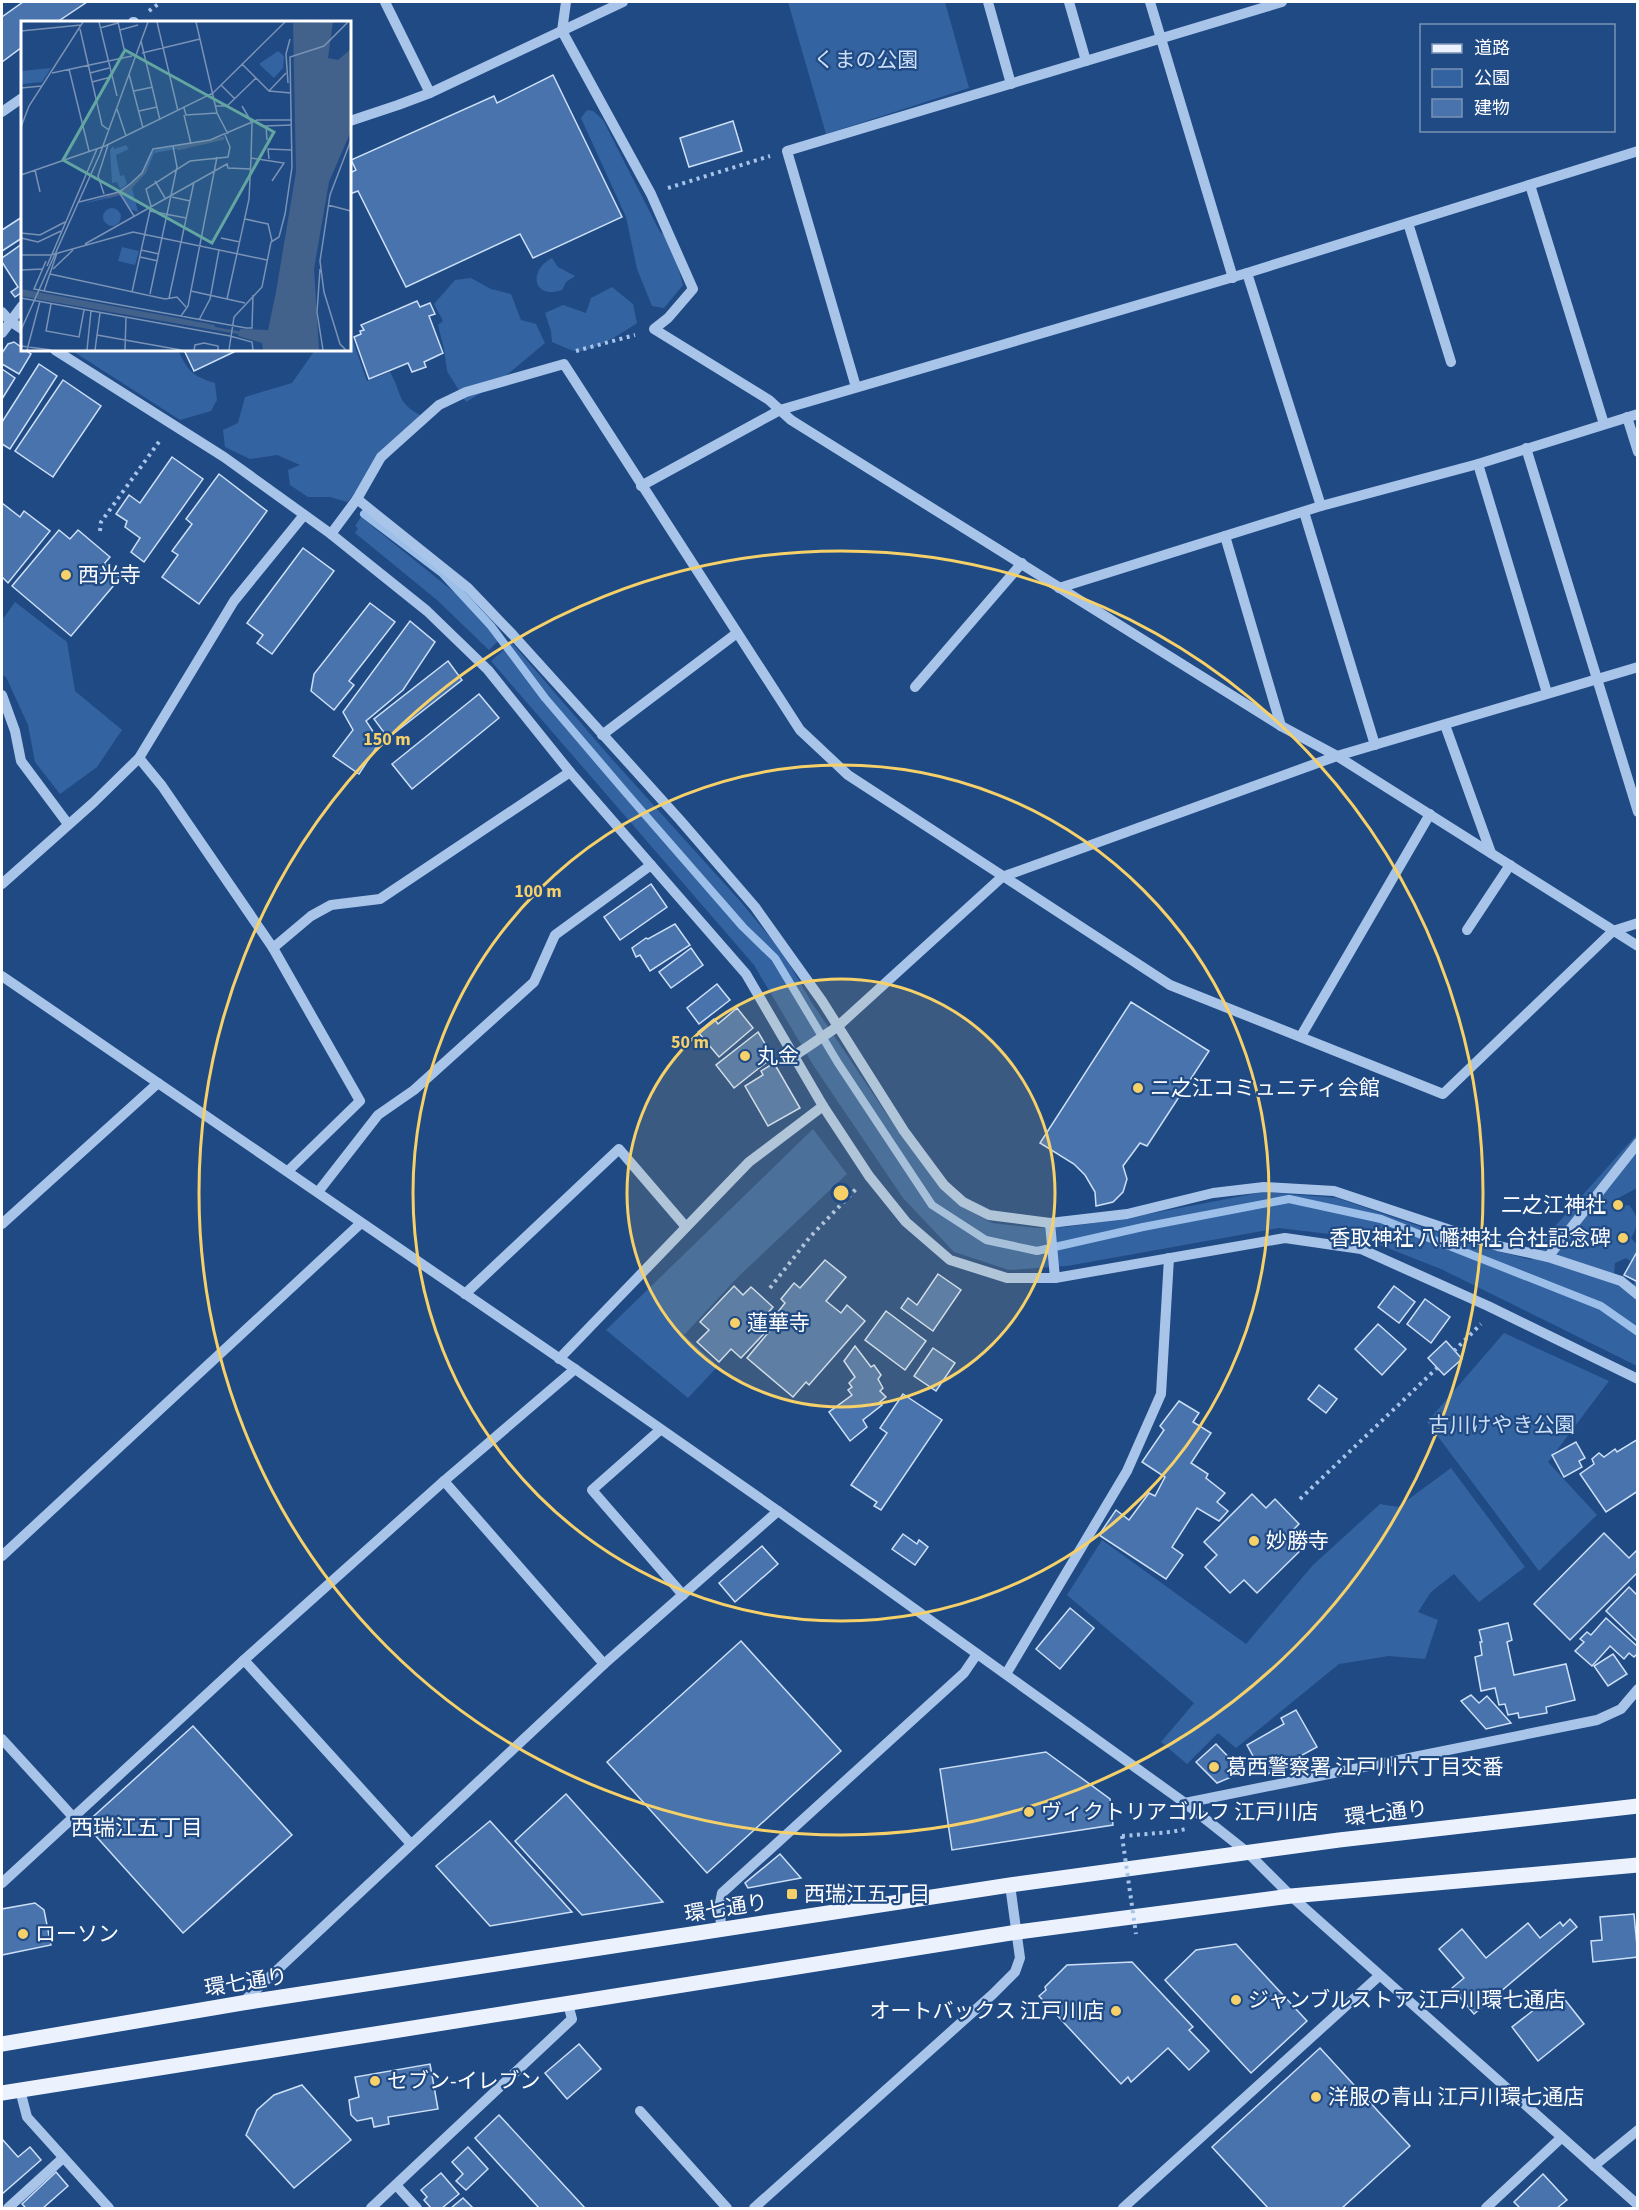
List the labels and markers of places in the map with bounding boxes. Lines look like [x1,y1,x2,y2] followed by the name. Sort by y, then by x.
[78,560,141,590] place label: 西光寺
[59,568,73,582] marker: 西光寺
[757,1041,799,1071] place label: 丸金
[738,1049,752,1063] marker: 丸金
[1150,1073,1380,1103] place label: ニ之江コミュニティ会館
[1131,1081,1145,1095] marker: ニ之江コミュニティ会館
[831,1183,851,1203] centre of rings
[1501,1190,1606,1220] place label: 二之江神社
[1611,1198,1625,1212] marker: 二之江神社
[1330,1223,1611,1253] place label: 香取神社 八幡神社 合社記念碑
[1616,1231,1630,1245] marker: 香取神社 八幡神社 合社記念碑
[747,1308,810,1338] place label: 蓮華寺
[728,1316,742,1330] marker: 蓮華寺
[1266,1526,1329,1556] place label: 妙勝寺
[1247,1534,1261,1548] marker: 妙勝寺
[1226,1752,1503,1782] place label: 葛西警察署 江戸川六丁目交番
[1207,1760,1221,1774] marker: 葛西警察署 江戸川六丁目交番
[1041,1797,1318,1827] place label: ヴィクトリアゴルフ 江戸川店
[1022,1805,1036,1819] marker: ヴィクトリアゴルフ 江戸川店
[804,1879,930,1909] place label: 西瑞江五丁目
[785,1887,799,1901] marker: 西瑞江五丁目
[35,1919,119,1949] place label: ローソン
[16,1927,30,1941] marker: ローソン
[1248,1985,1566,2015] place label: ジャンブルストア 江戸川環七通店
[1229,1993,1243,2007] marker: ジャンブルストア 江戸川環七通店
[869,1996,1104,2026] place label: オートバックス 江戸川店
[1109,2004,1123,2018] marker: オートバックス 江戸川店
[387,2066,541,2096] place label: セブン-イレブン
[368,2074,382,2088] marker: セブン-イレブン
[1328,2082,1584,2112] place label: 洋服の青山 江戸川環七通店
[1309,2090,1323,2104] marker: 洋服の青山 江戸川環七通店

